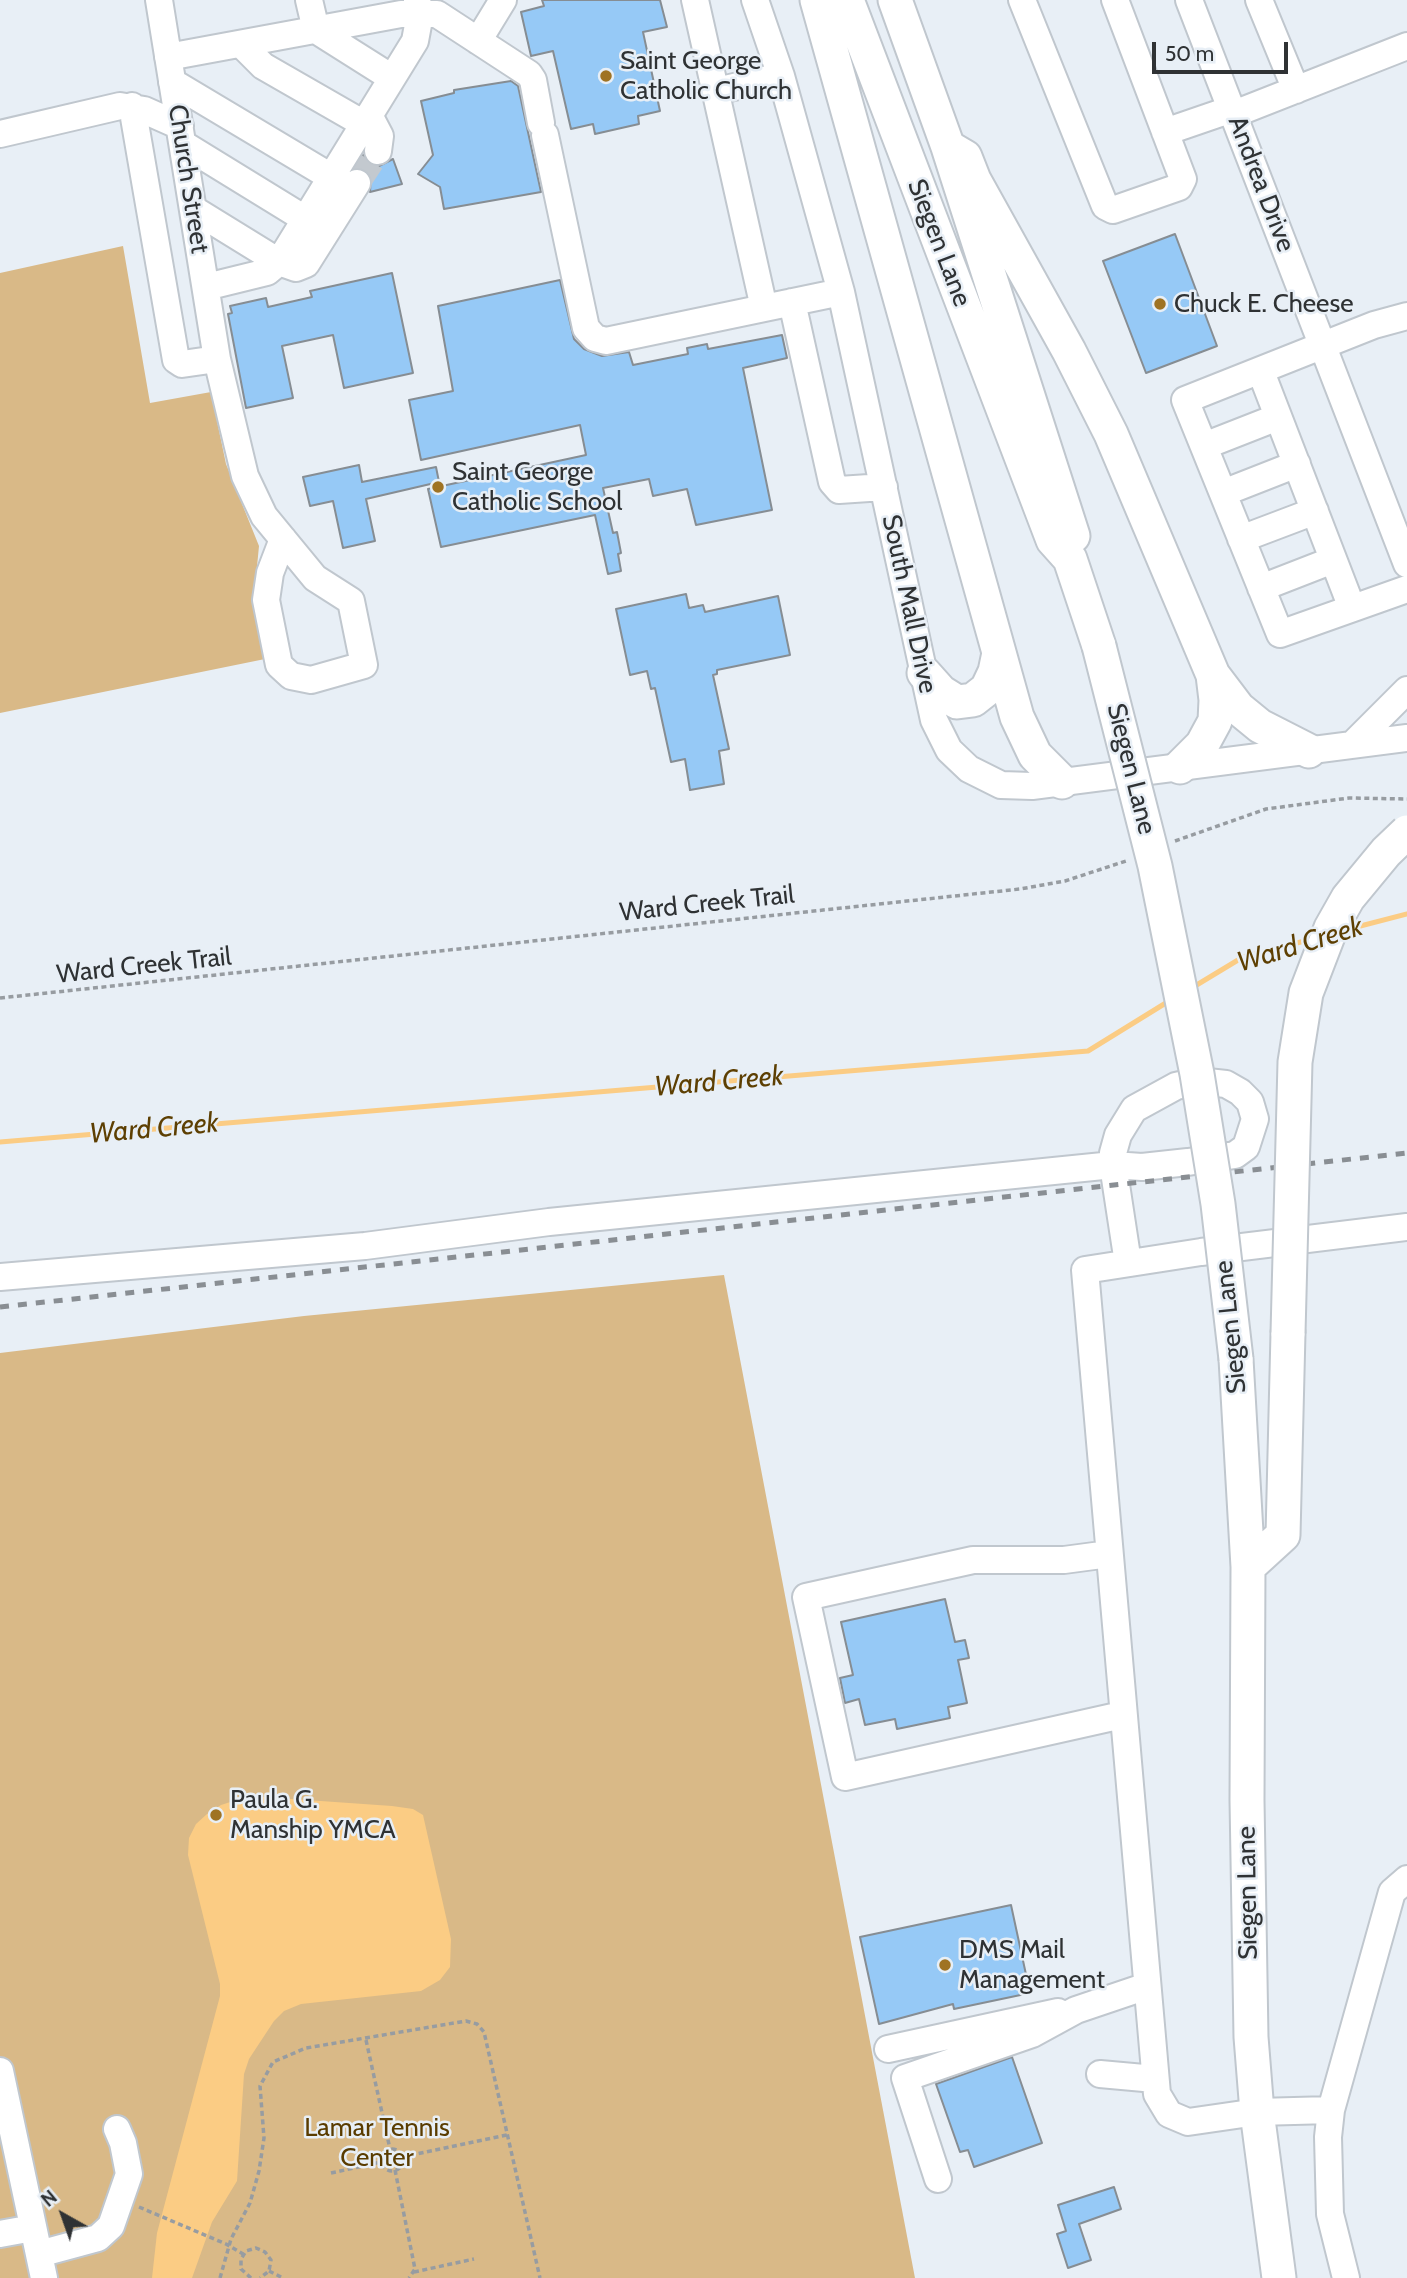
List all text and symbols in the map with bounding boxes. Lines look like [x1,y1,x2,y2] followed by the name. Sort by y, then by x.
[1155,28,1292,72] scale bar
[1165,41,1214,66] text: 50 m
[620,45,792,106] place label: Saint George Catholic Church
[598,68,614,84] marker: Saint George Catholic Church
[161,102,215,256] street label: Church Street
[1221,112,1301,256] street label: Andrea Drive
[900,175,978,311] street label: Siegen Lane
[1174,288,1354,320] place label: Chuck E. Cheese
[1152,296,1168,312] marker: Chuck E. Cheese
[452,456,623,518] place label: Saint George Catholic School
[430,479,446,495] marker: Saint George Catholic School
[875,512,943,696] street label: South Mall Drive
[1100,700,1162,838] street label: Siegen Lane
[618,879,796,929] street label: Ward Creek Trail
[1233,910,1367,980] water label: Ward Creek
[55,941,233,991] street label: Ward Creek Trail
[653,1060,785,1104] water label: Ward Creek
[88,1107,220,1151] water label: Ward Creek
[1208,1259,1254,1395] street label: Siegen Lane
[230,1784,396,1846] place label: Paula G. Manship YMCA
[208,1807,224,1823] marker: Paula G. Manship YMCA
[1231,1826,1265,1960] street label: Siegen Lane
[959,1934,1105,1996] place label: DMS Mail Management
[937,1957,953,1973] marker: DMS Mail Management
[304,2112,450,2174] park label: Lamar Tennis Center
[28,2180,98,2250] north arrow
[37,2185,62,2212] text: N

